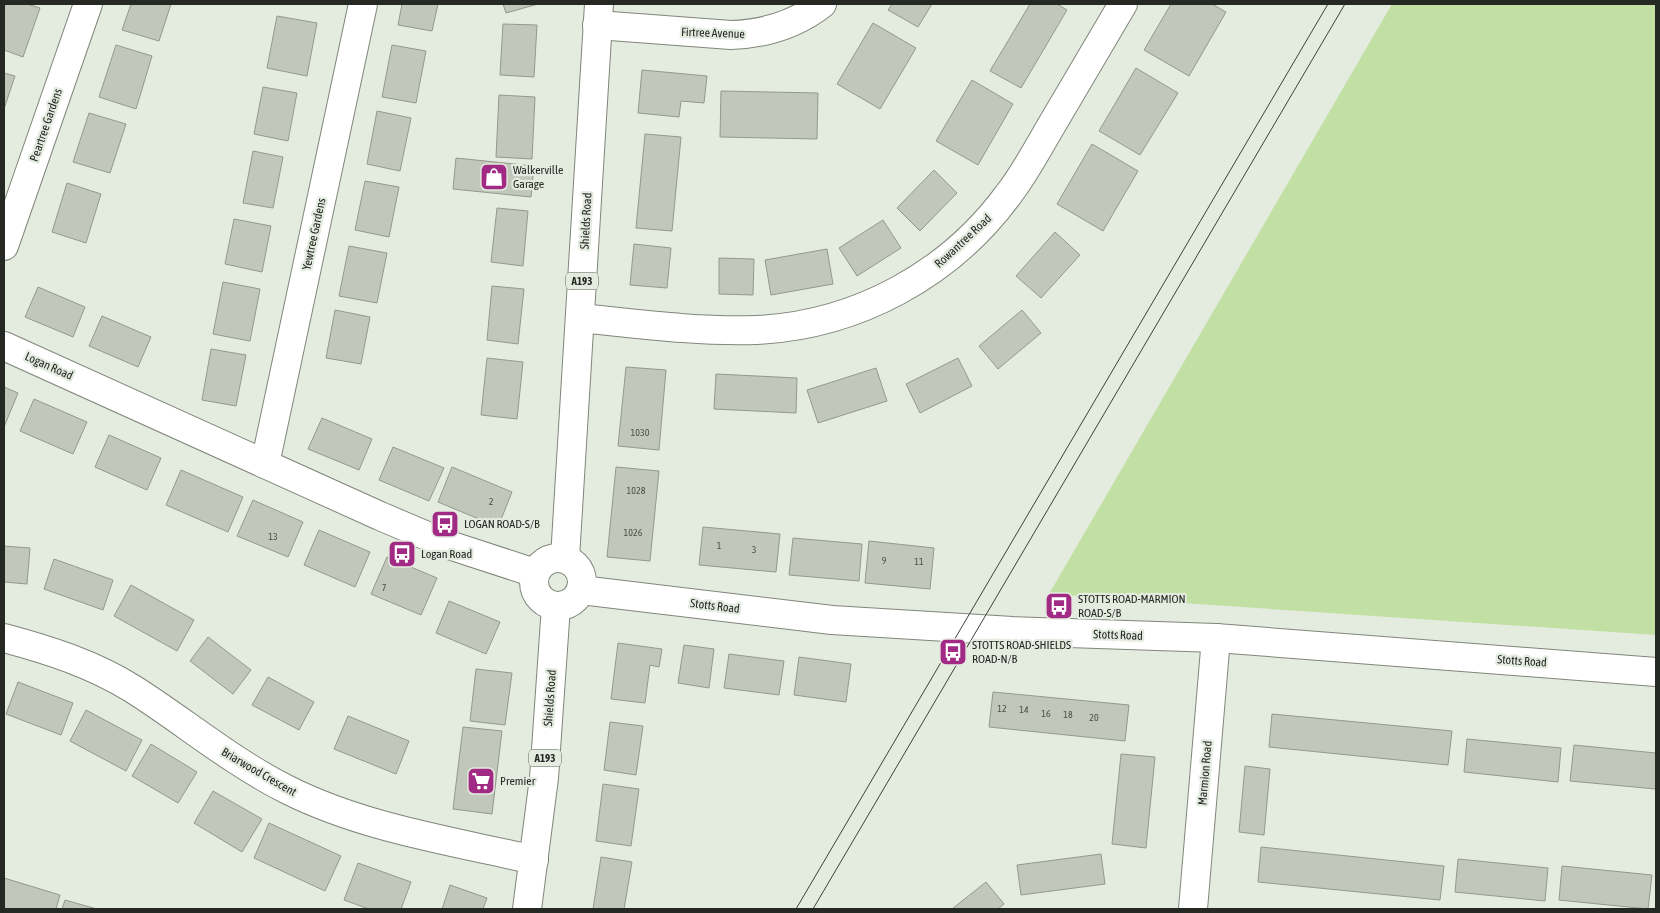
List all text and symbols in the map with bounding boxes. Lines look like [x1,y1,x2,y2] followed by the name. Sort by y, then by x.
[681,25,745,41] street label: Firtree Avenue
[27,87,65,163] street label: Peartree Gardens
[479,162,509,192] shop icon: Walkerville Garage
[513,163,564,191] place label: Walkerville Garage
[578,192,594,250] street label: Shields Road
[300,197,328,271] street label: Yewtree Gardens
[932,211,994,271] street label: Rowantree Road
[566,272,598,290] road number: A193
[23,349,75,383] street label: Logan Road
[631,427,650,438] house number: 1030
[627,485,646,496] house number: 1028
[489,496,494,507] house number: 2
[430,509,460,539] bus stop icon: LOGAN ROAD-S/B
[464,517,540,531] place label: LOGAN ROAD-S/B
[624,527,643,538] house number: 1026
[268,531,278,542] house number: 13
[387,539,417,569] bus stop icon: Logan Road
[717,540,722,551] house number: 1
[752,544,757,555] house number: 3
[421,547,472,561] place label: Logan Road
[882,555,887,566] house number: 9
[914,556,924,567] house number: 11
[382,582,387,593] house number: 7
[1044,591,1074,621] bus stop icon: STOTTS ROAD-MARMION ROAD-S/B
[1078,592,1186,620] place label: STOTTS ROAD-MARMION ROAD-S/B
[689,596,741,616] street label: Stotts Road
[1093,627,1143,643] street label: Stotts Road
[938,637,968,667] bus stop icon: STOTTS ROAD-SHIELDS ROAD-N/B
[972,638,1071,666] place label: STOTTS ROAD-SHIELDS ROAD-N/B
[1497,652,1547,670] street label: Stotts Road
[541,669,559,727] street label: Shields Road
[997,703,1007,714] house number: 12
[1019,704,1029,715] house number: 14
[1041,708,1051,719] house number: 16
[1063,709,1073,720] house number: 18
[1089,712,1099,723] house number: 20
[1195,740,1215,806] street label: Marmion Road
[219,745,300,799] street label: Briarwood Crescent
[529,750,561,766] road number: A193
[466,766,496,796] supermarket icon: Premier
[500,774,536,788] place label: Premier

